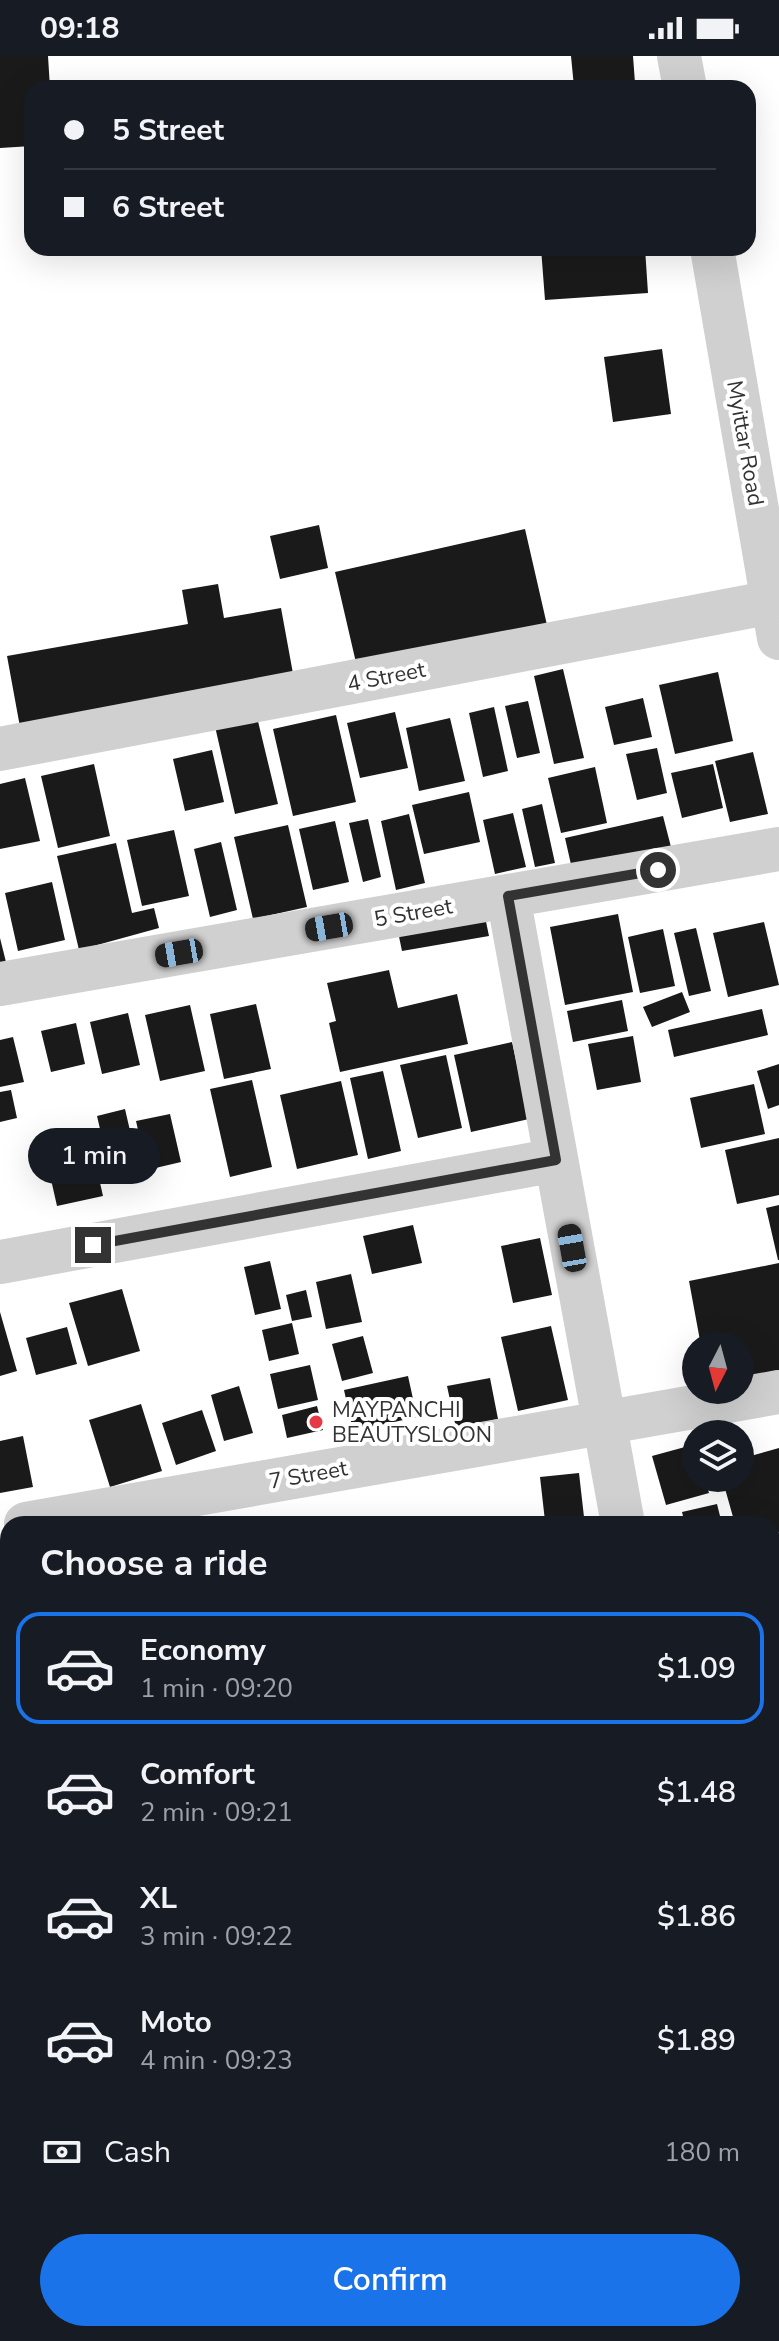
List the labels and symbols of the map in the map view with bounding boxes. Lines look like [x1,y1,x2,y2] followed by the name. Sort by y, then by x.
[719,378,771,508] street label: Myittar Road
[345,655,428,699] street label: 4 Street
[640,852,676,888] route start
[372,891,455,935] street label: 5 Street
[303,911,355,943] car
[153,937,205,969] car
[27,1129,159,1185] callout: 1 min
[556,1222,588,1274] car
[75,1227,111,1263] route end
[682,1332,754,1404] north arrow
[332,1395,492,1450] place label: MAYPANCHI BEAUTYSLOON
[307,1413,325,1431] marker: MAYPANCHI BEAUTYSLOON
[267,1453,350,1497] street label: 7 Street

